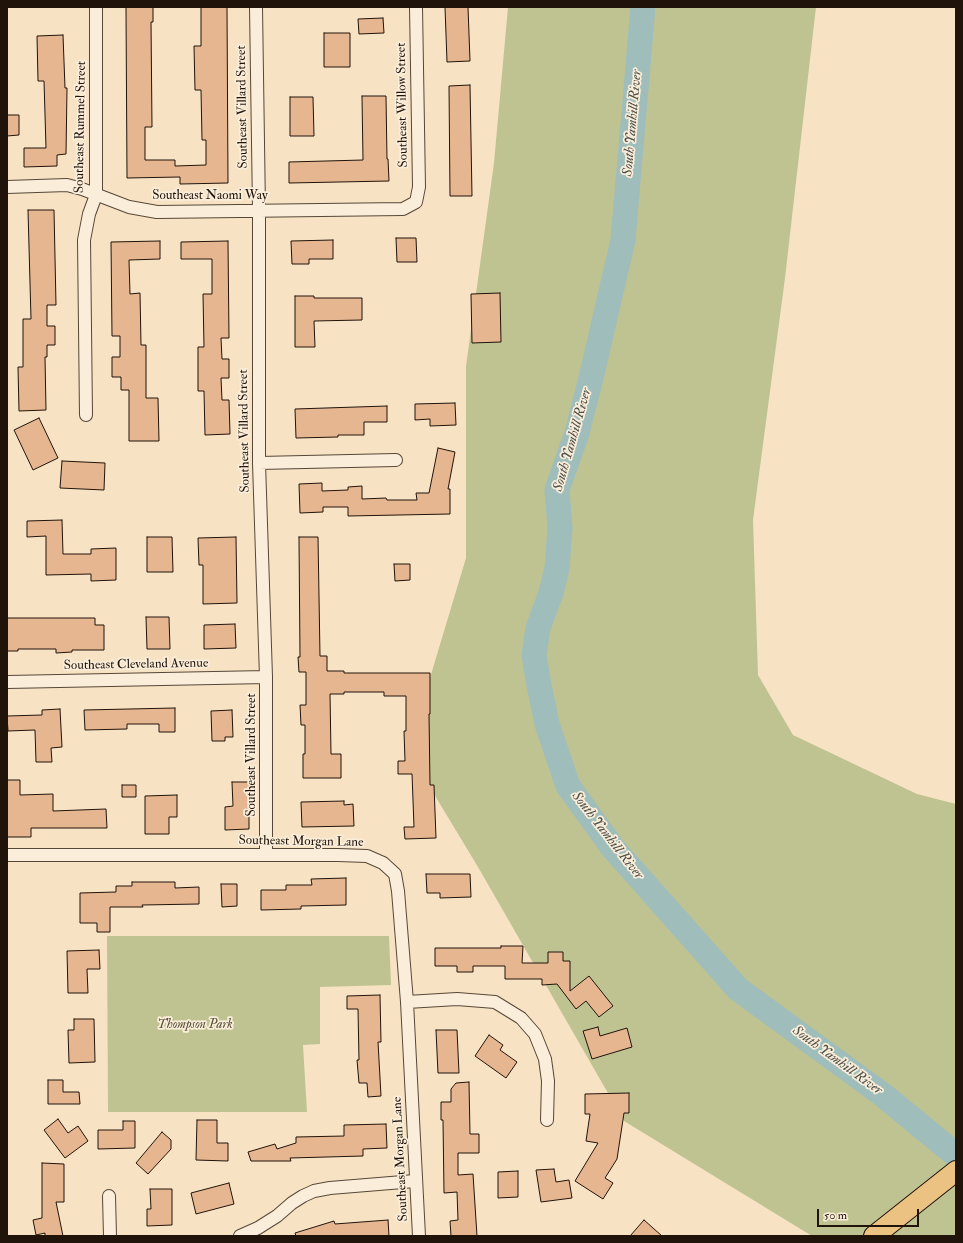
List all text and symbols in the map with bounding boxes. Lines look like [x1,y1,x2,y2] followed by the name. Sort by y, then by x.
[394,42,412,168] street label: Southeast Willow Street
[234,45,252,169] street label: Southeast Villard Street
[72,61,90,193] street label: Southeast Rummel Street
[620,69,646,177] water label: South Yamhill River
[152,188,268,204] street label: Southeast Naomi Way
[236,369,254,493] street label: Southeast Villard Street
[550,386,596,494] water label: South Yamhill River
[64,656,208,674] street label: Southeast Cleveland Avenue
[244,693,260,817] street label: Southeast Villard Street
[568,789,646,883] water label: South Yamhill River
[238,833,364,851] street label: Southeast Morgan Lane
[157,1017,233,1033] park label: Thompson Park
[789,1023,885,1099] water label: South Yamhill River
[390,1096,412,1222] street label: Southeast Morgan Lane
[819,1201,921,1227] scale bar
[824,1208,847,1223] text: 50 m

